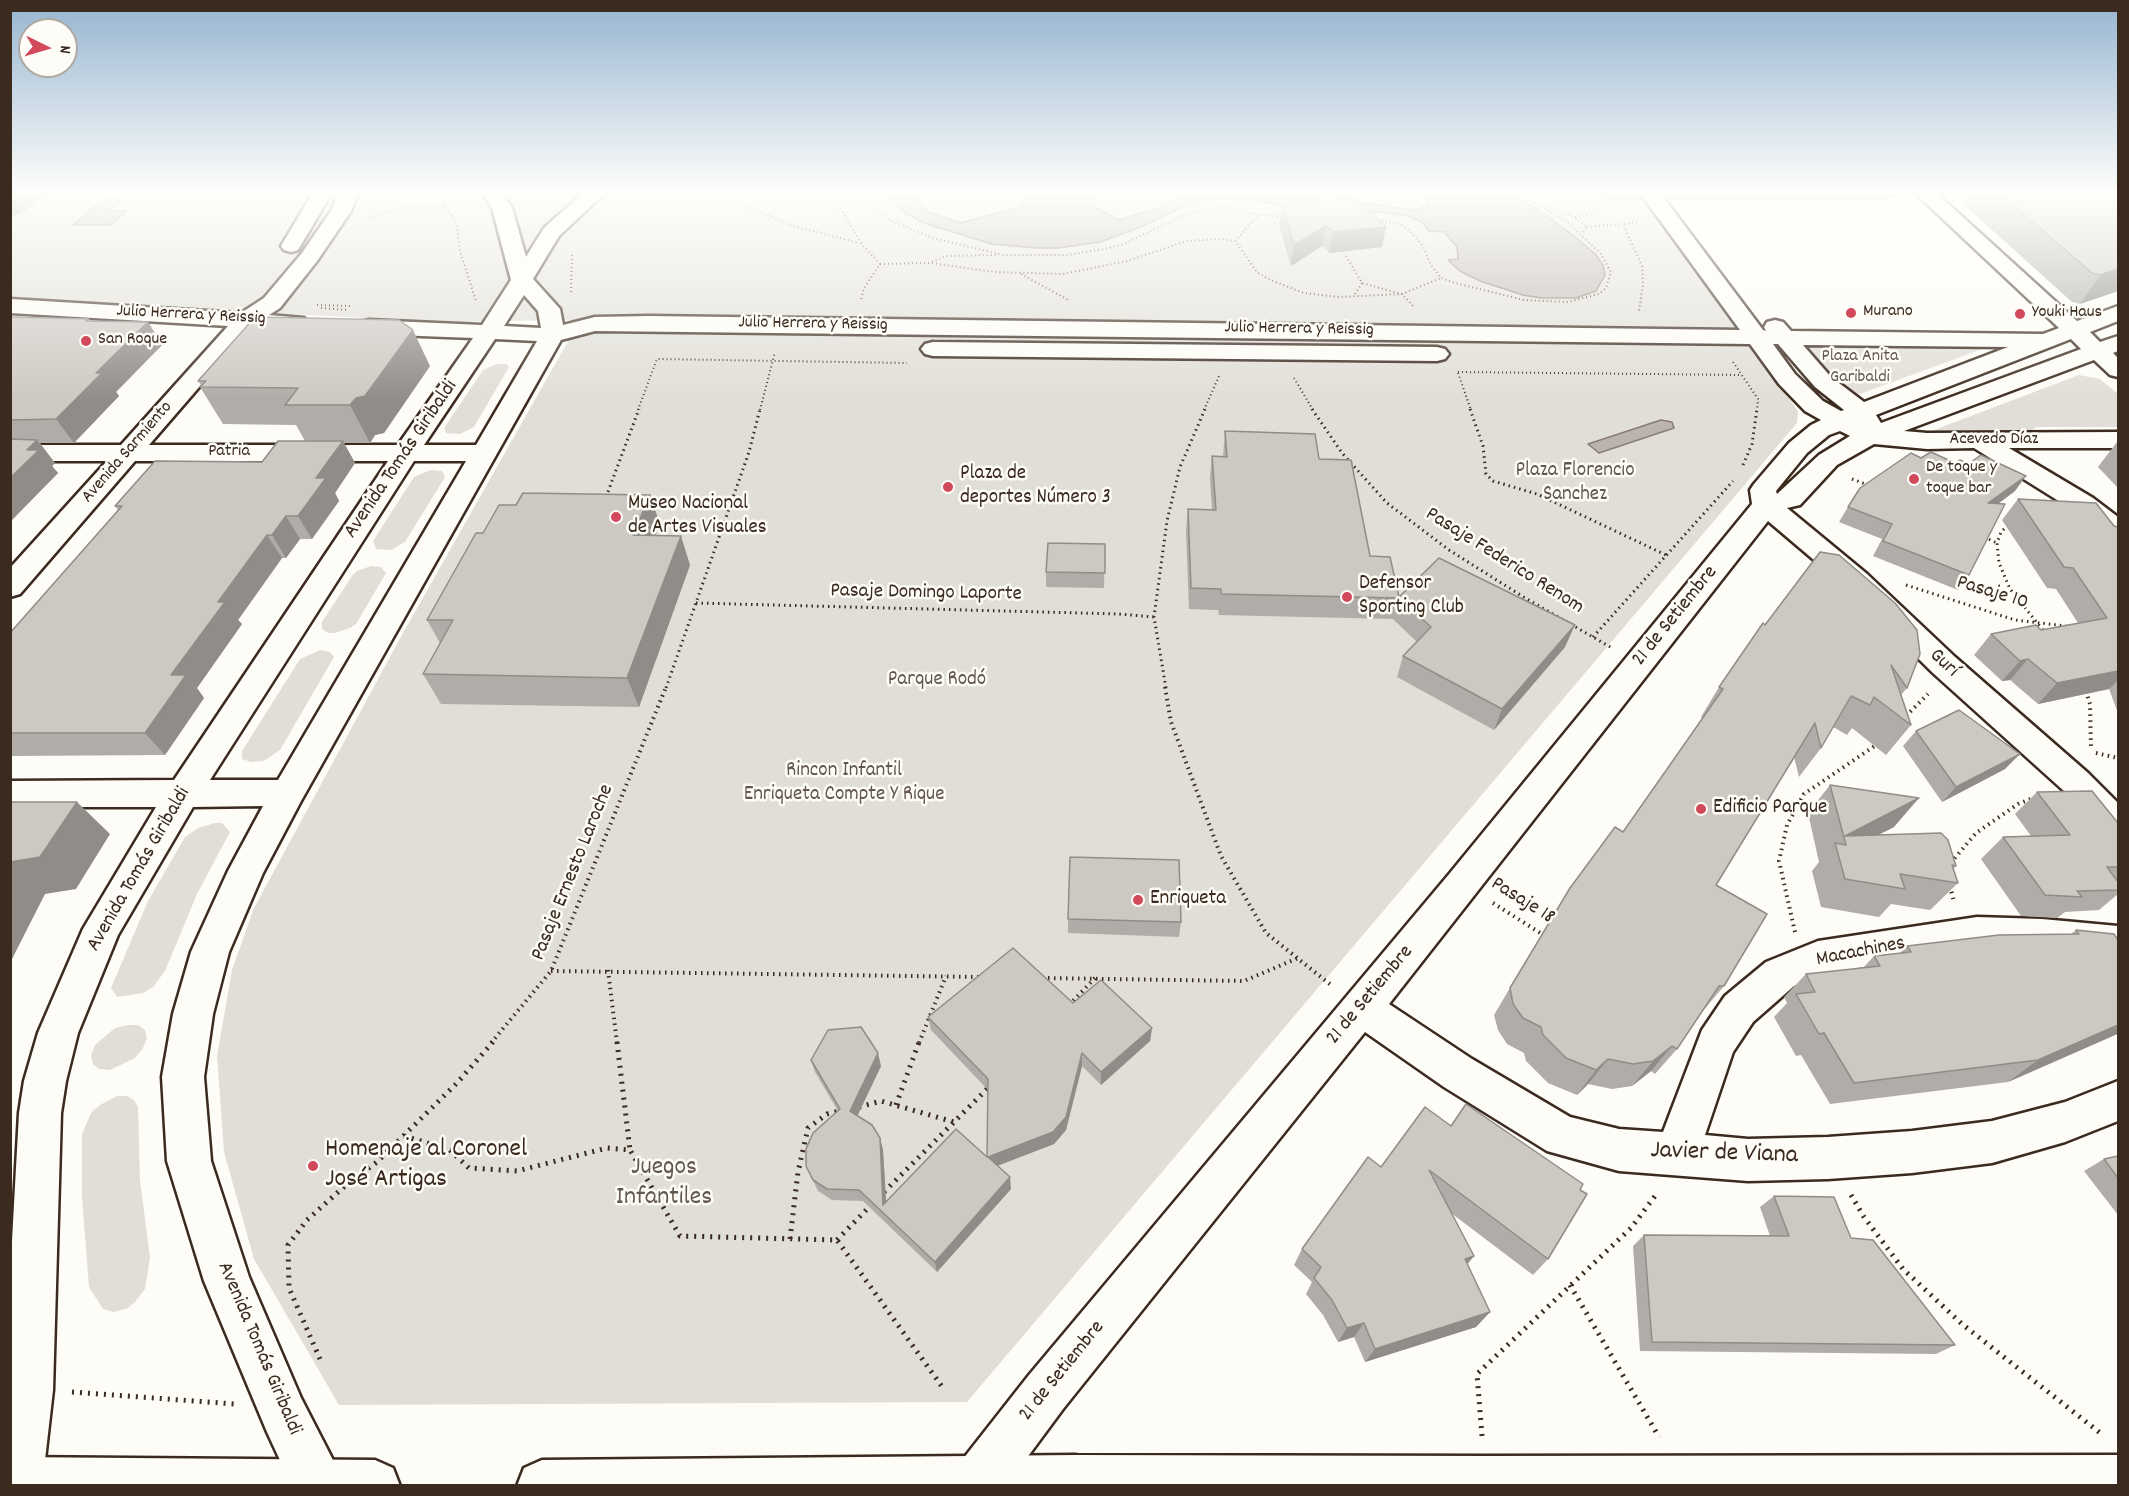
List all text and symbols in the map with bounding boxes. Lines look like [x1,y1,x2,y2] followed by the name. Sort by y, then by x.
[18,18,78,78] north arrow
[53,44,76,54] text: N
[116,301,266,331] street label: Julio Herrera y Reissig
[1863,302,1913,324] place label: Murano
[2032,303,2102,325] place label: Youki Haus
[1844,306,1858,320] marker: Murano
[2013,307,2027,321] marker: Youki Haus
[738,313,888,337] street label: Julio Herrera y Reissig
[1224,318,1374,342] street label: Julio Herrera y Reissig
[98,330,167,352] place label: San Roque
[79,334,93,348] marker: San Roque
[1822,347,1898,389] park label: Plaza Anita Garibaldi
[340,376,464,544] street label: Avenida Tomás Giribaldi
[78,398,178,508] street label: Avenida Sarmiento
[1950,430,2038,452] street label: Acevedo Díaz
[208,442,250,464] street label: Patria
[1926,458,1997,500] place label: De toque y toque bar
[1515,459,1635,509] park label: Plaza Florencio Sanchez
[960,462,1111,512] place label: Plaza de deportes Número 3
[1907,472,1921,486] marker: De toque y toque bar
[941,480,955,494] marker: Plaza de deportes Número 3
[628,492,767,542] place label: Museo Nacional de Artes Visuales
[1420,503,1588,621] street label: Pasaje Federico Renom
[609,510,623,524] marker: Museo Nacional de Artes Visuales
[1628,562,1724,672] street label: 21 de Setiembre
[1953,571,2031,617] street label: Pasaje 10
[1359,572,1464,622] place label: Defensor Sporting Club
[830,580,1022,608] street label: Pasaje Domingo Laporte
[1340,590,1354,604] marker: Defensor Sporting Club
[1923,644,1963,684] street label: Gurí
[888,668,986,694] park label: Parque Rodó
[744,759,944,809] park label: Rincon Infantil Enriqueta Compte Y Rique
[527,781,621,965] street label: Pasaje Ernesto Laroche
[83,783,197,957] street label: Avenida Tomás Giribaldi
[1713,796,1827,822] place label: Edificio Parque
[1694,802,1708,816] marker: Edificio Parque
[1485,873,1559,931] street label: Pasaje 18
[1150,887,1226,913] place label: Enriqueta
[1131,893,1145,907] marker: Enriqueta
[1814,932,1908,974] street label: Macachines
[1322,941,1420,1051] street label: 21 de Setiembre
[325,1135,527,1196] place label: Homenaje al Coronel José Artigas
[1650,1137,1798,1173] street label: Javier de Viana
[616,1153,712,1214] park label: Juegos Infantiles
[306,1159,320,1173] marker: Homenaje al Coronel José Artigas
[210,1259,306,1439] street label: Avenida Tomás Giribaldi
[1015,1317,1111,1427] street label: 21 de Setiembre

